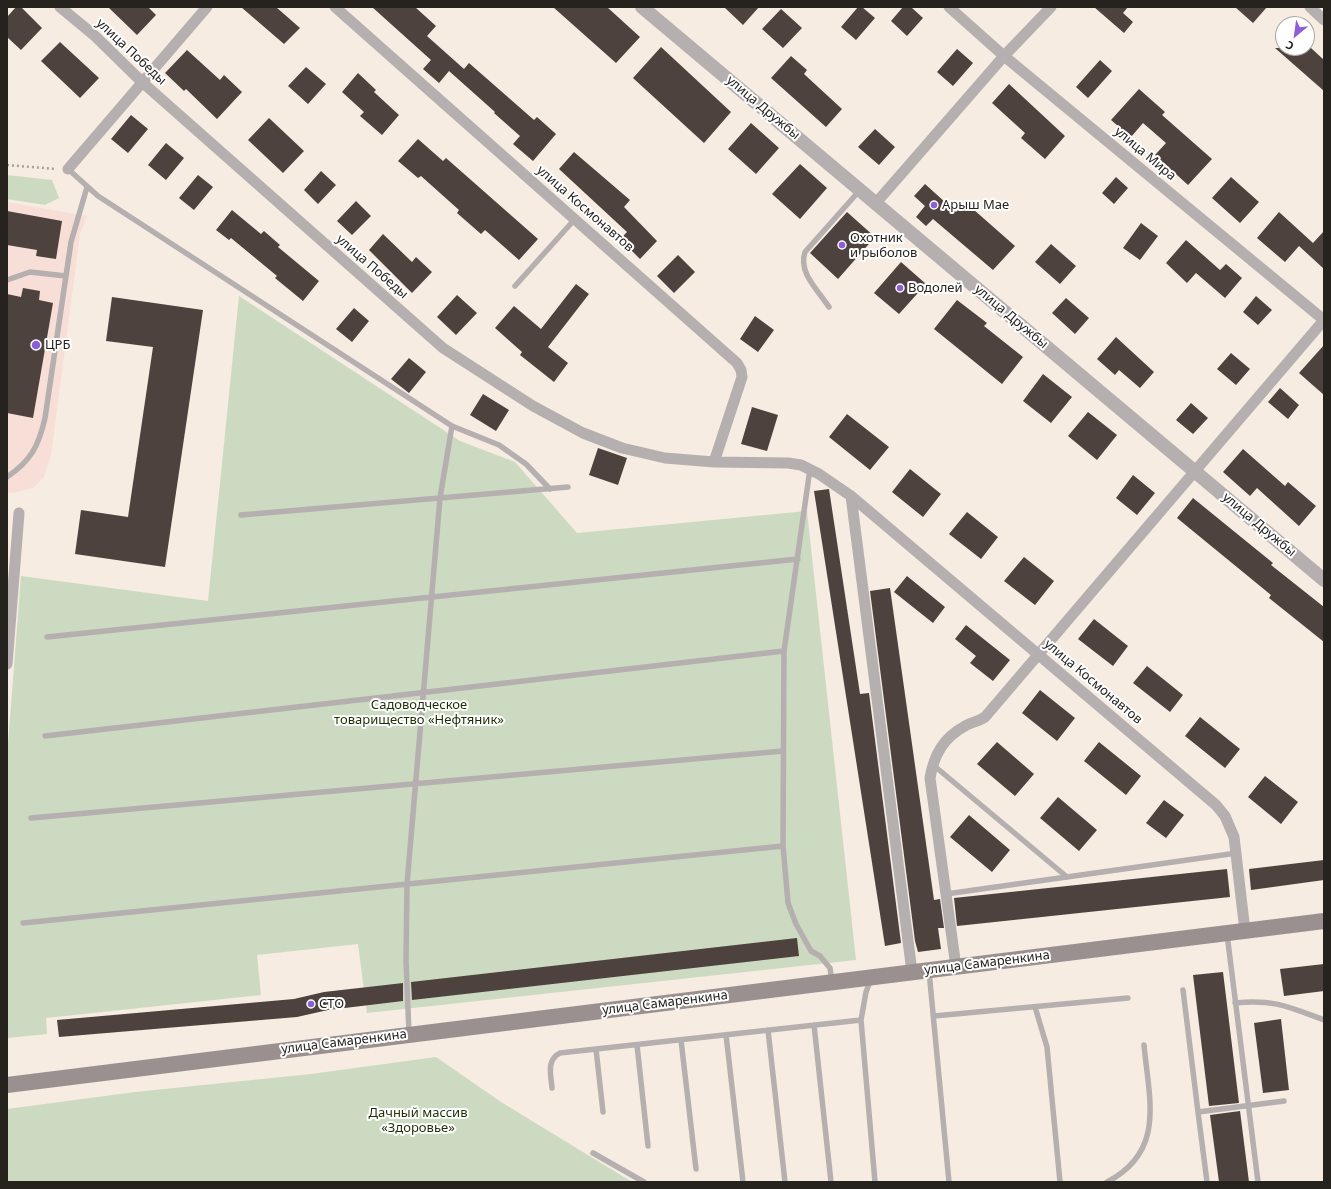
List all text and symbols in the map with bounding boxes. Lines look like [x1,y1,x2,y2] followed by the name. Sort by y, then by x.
[93,16,169,88] street label: улица Победы
[1275,16,1315,56] north arrow
[1283,38,1296,54] text: С
[723,73,803,143] street label: улица Дружбы
[1111,124,1179,184] street label: улица Мира
[533,163,637,255] street label: улица Космонавтов
[942,197,1009,213] place label: Арыш Мае
[929,200,939,210] marker: Арыш Мае
[850,230,917,261] place label: Охотник и рыболов
[333,232,411,302] street label: улица Победы
[837,240,847,250] marker: Охотник и рыболов
[908,280,963,296] place label: Водолей
[971,282,1051,352] street label: улица Дружбы
[895,283,905,293] marker: Водолей
[45,337,70,353] place label: ЦРБ
[30,339,42,351] marker: ЦРБ
[1219,490,1299,560] street label: улица Дружбы
[1041,636,1145,728] street label: улица Космонавтов
[334,697,504,728] park label: Садоводческое товарищество «Нефтяник»
[923,948,1051,978] street label: улица Самаренкина
[601,988,729,1018] street label: улица Самаренкина
[319,996,344,1012] place label: СТО
[306,999,316,1009] marker: СТО
[280,1027,408,1057] street label: улица Самаренкина
[369,1105,467,1136] park label: Дачный массив «Здоровье»

